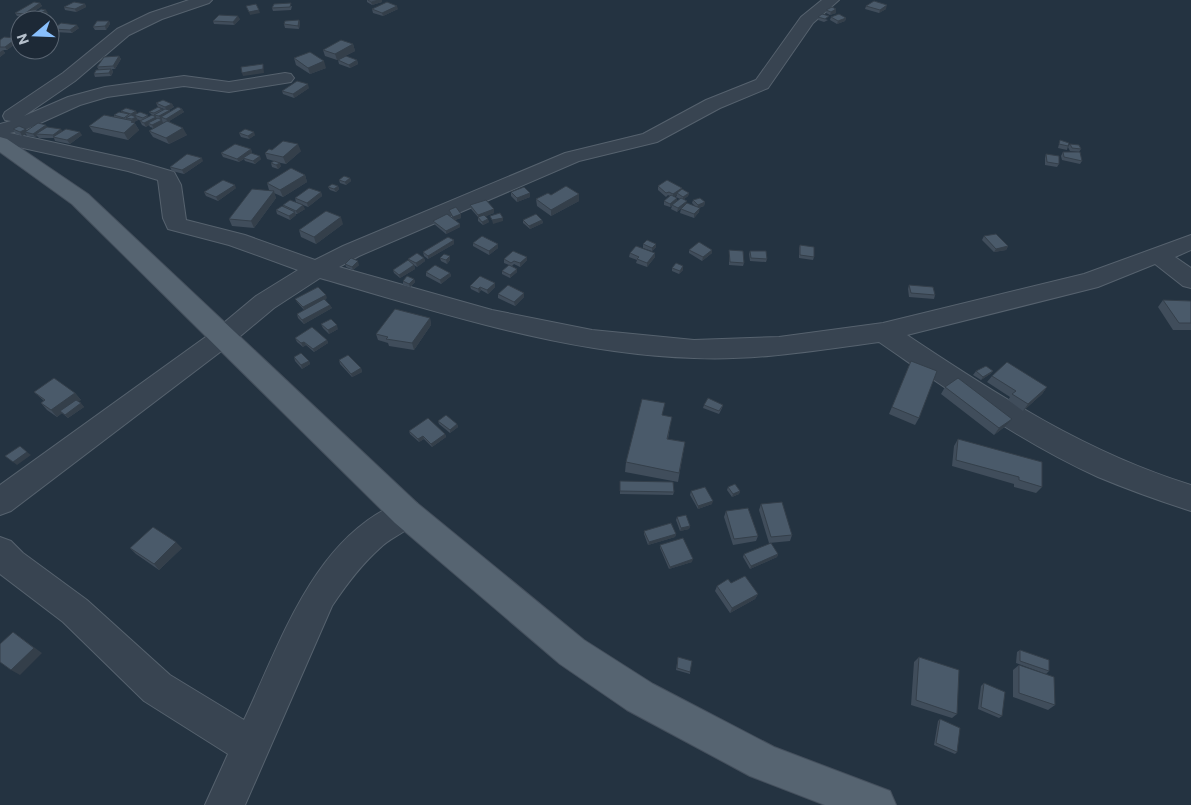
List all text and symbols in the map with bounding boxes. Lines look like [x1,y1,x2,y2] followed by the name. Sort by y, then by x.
[10,10,60,60] north arrow
[12,32,32,47] text: N

